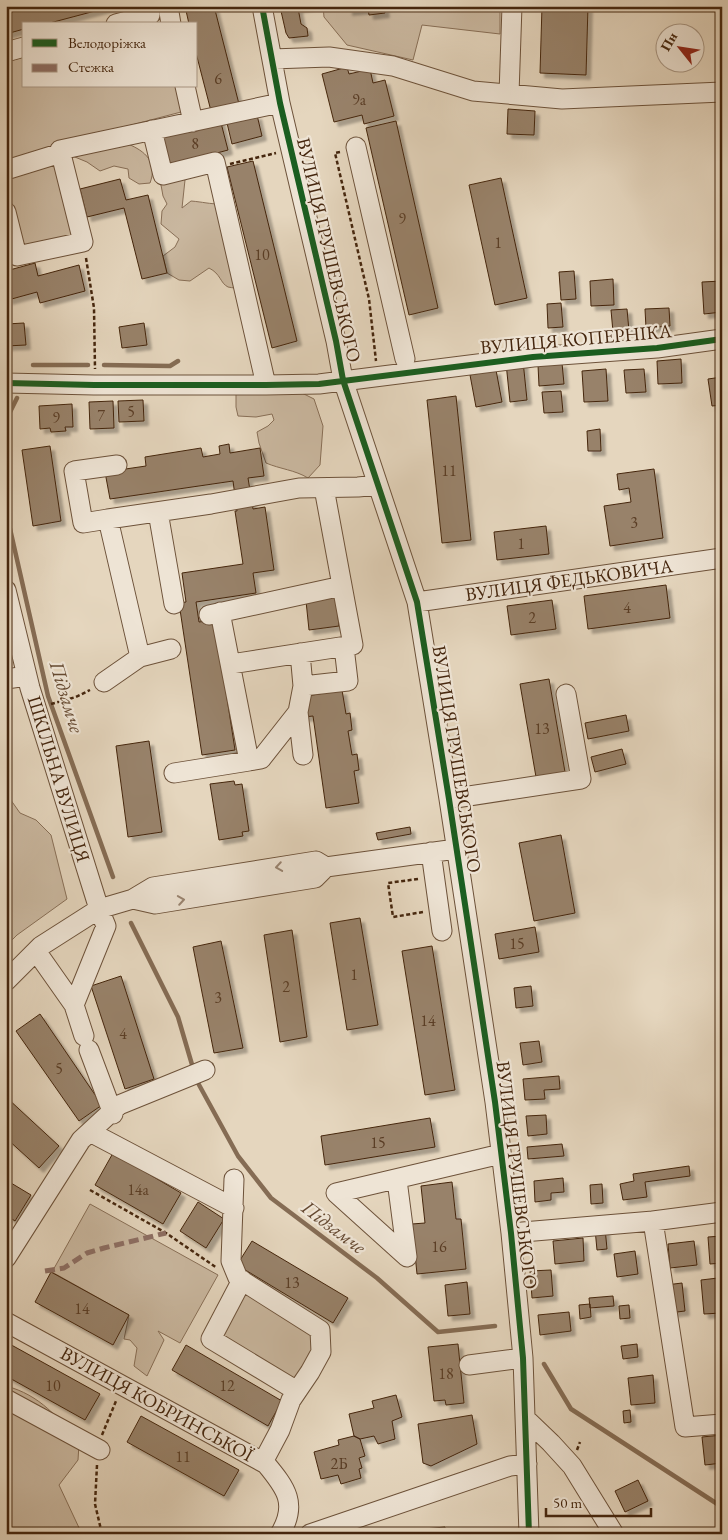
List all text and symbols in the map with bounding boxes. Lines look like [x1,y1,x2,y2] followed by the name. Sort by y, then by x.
[22,22,198,88] legend
[656,22,706,72] north arrow
[656,29,681,54] text: Пн
[68,33,146,52] text: Велодоріжка
[68,57,114,76] text: Стежка
[214,68,222,89] house number: 6
[352,89,367,110] house number: 9а
[191,133,199,154] house number: 8
[291,135,367,365] street label: ВУЛИЦЯ ГРУШЕВСЬКОГО
[398,208,406,229] house number: 9
[494,232,502,253] house number: 1
[254,244,270,265] house number: 10
[479,318,674,360] street label: ВУЛИЦЯ КОПЕРНІКА
[127,401,135,422] house number: 5
[97,405,105,426] house number: 7
[52,407,60,428] house number: 9
[441,460,457,481] house number: 11
[630,512,638,533] house number: 3
[517,533,525,554] house number: 1
[464,553,675,607] street label: ВУЛИЦЯ ФЕДЬКОВИЧА
[623,597,631,618] house number: 4
[528,607,536,628] house number: 2
[427,644,487,874] street label: ВУЛИЦЯ ГРУШЕВСЬКОГО
[43,657,90,736] water label: Підзамче
[22,693,96,866] street label: ШКІЛЬНА ВУЛИЦЯ
[534,718,550,739] house number: 13
[275,861,283,871] one-way arrow
[177,895,185,906] one-way arrow
[509,933,525,954] house number: 15
[350,964,358,985] house number: 1
[282,976,290,997] house number: 2
[214,987,222,1008] house number: 3
[420,1010,436,1031] house number: 14
[119,1023,127,1044] house number: 4
[55,1058,63,1079] house number: 5
[491,1059,543,1291] street label: ВУЛИЦЯ ГРУШЕВСЬКОГО
[370,1132,386,1153] house number: 15
[127,1179,149,1200] house number: 14а
[296,1194,371,1260] water label: Підзамче
[431,1236,447,1257] house number: 16
[284,1272,300,1293] house number: 13
[74,1298,90,1319] house number: 14
[56,1341,258,1468] street label: ВУЛИЦЯ КОБРИНСЬКОЇ
[438,1363,454,1384] house number: 18
[45,1375,61,1396] house number: 10
[219,1375,235,1396] house number: 12
[175,1446,191,1467] house number: 11
[330,1453,348,1474] house number: 2Б
[546,1485,650,1517] scale bar
[553,1493,582,1512] text: 50 m

